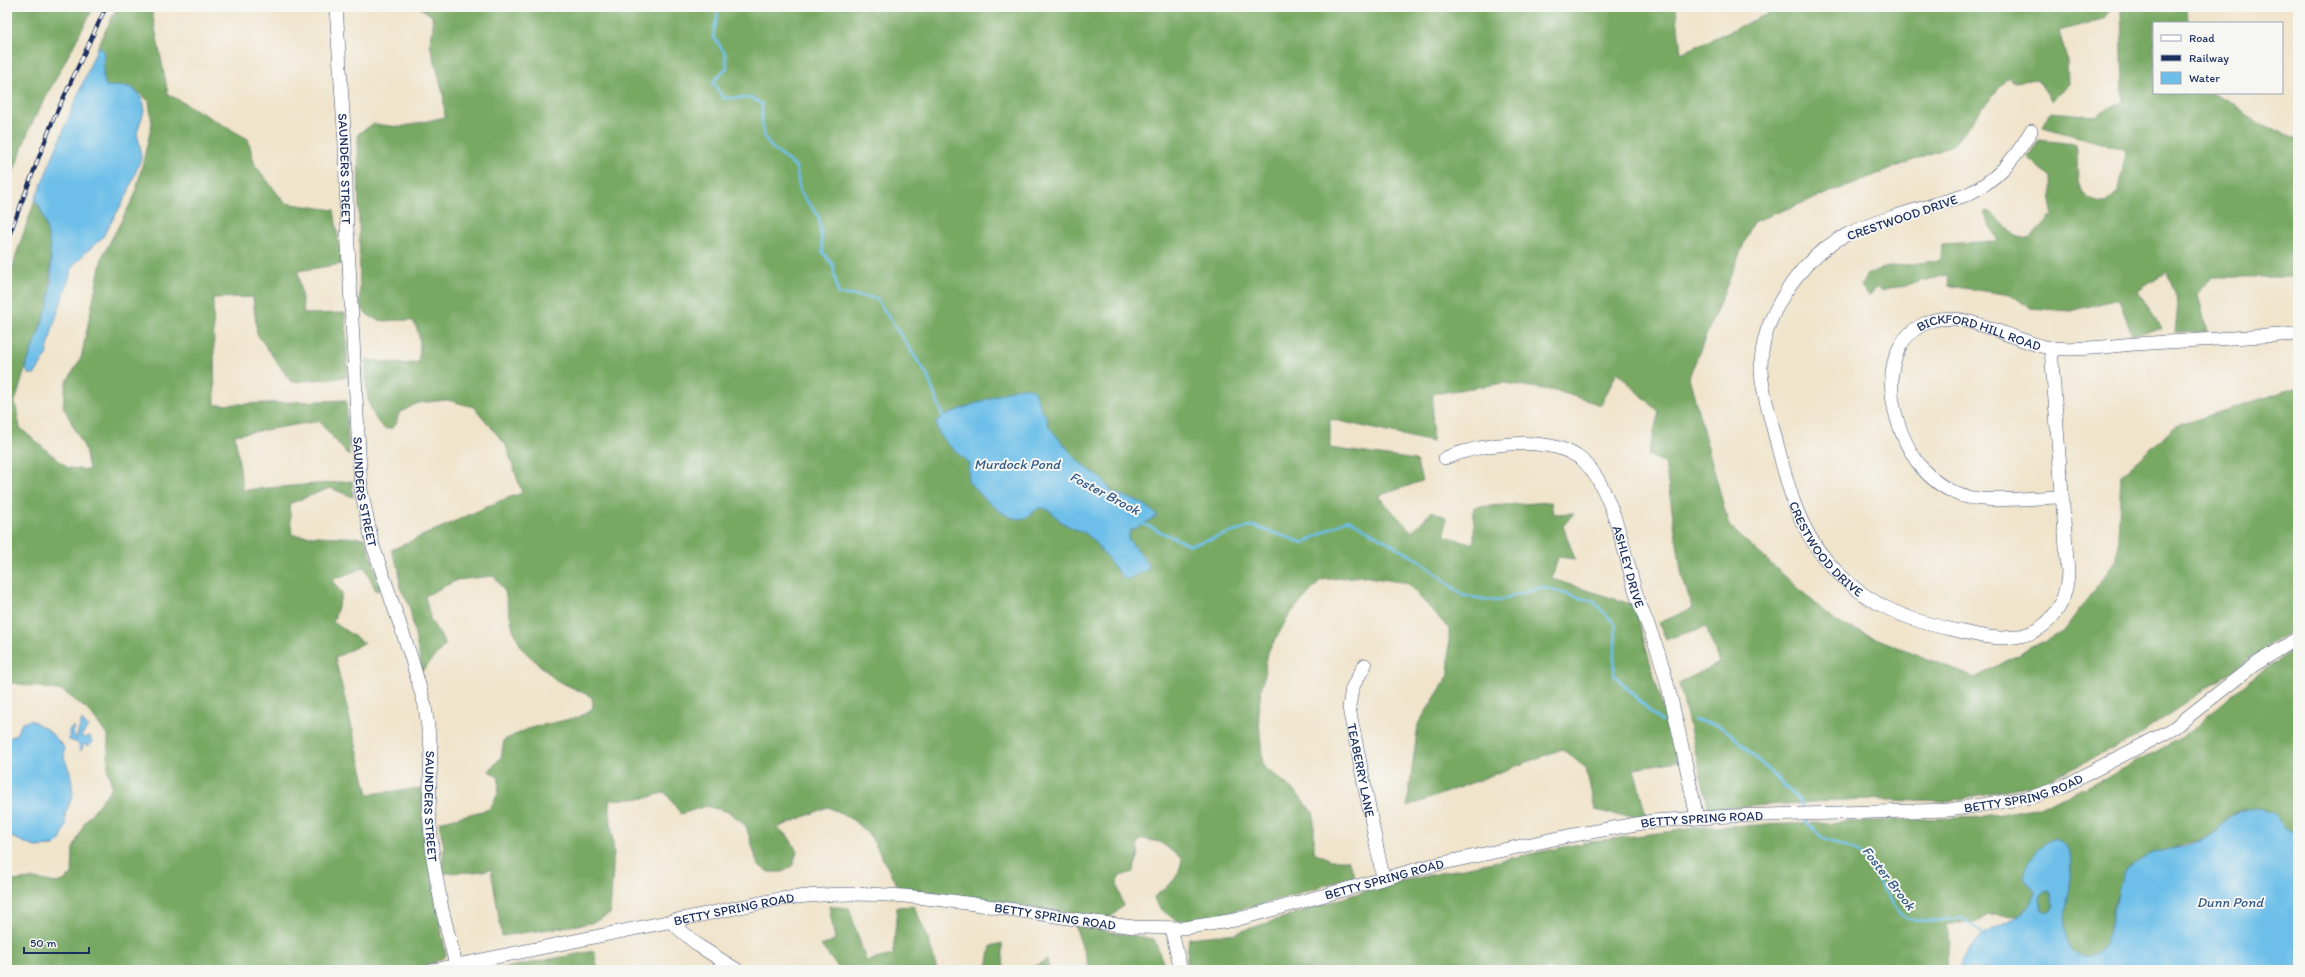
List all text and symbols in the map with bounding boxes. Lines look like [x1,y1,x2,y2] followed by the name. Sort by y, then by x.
[2153,22,2283,94] legend
[2189,31,2215,45] text: Road
[2189,51,2229,65] text: Railway
[2189,71,2220,85] text: Water
[335,113,354,225] street label: SAUNDERS STREET
[1845,191,1959,243] street label: CRESTWOOD DRIVE
[1914,311,2043,354] street label: BICKFORD HILL ROAD
[350,436,380,549] street label: SAUNDERS STREET
[974,456,1061,473] water label: Murdock Pond
[1067,468,1143,519] water label: Foster Brook
[1786,499,1866,600] street label: CRESTWOOD DRIVE
[1610,524,1647,610] street label: ASHLEY DRIVE
[1344,722,1378,818] street label: TEABERRY LANE
[421,750,440,863] street label: SAUNDERS STREET
[1963,770,2086,816] street label: BETTY SPRING ROAD
[1639,808,1763,831] street label: BETTY SPRING ROAD
[1858,843,1919,914] water label: Foster Brook
[1323,856,1445,903] street label: BETTY SPRING ROAD
[672,890,795,928] street label: BETTY SPRING ROAD
[2197,894,2264,911] water label: Dunn Pond
[993,900,1117,933] street label: BETTY SPRING ROAD
[24,929,89,955] scale bar
[30,936,56,950] text: 50 m

